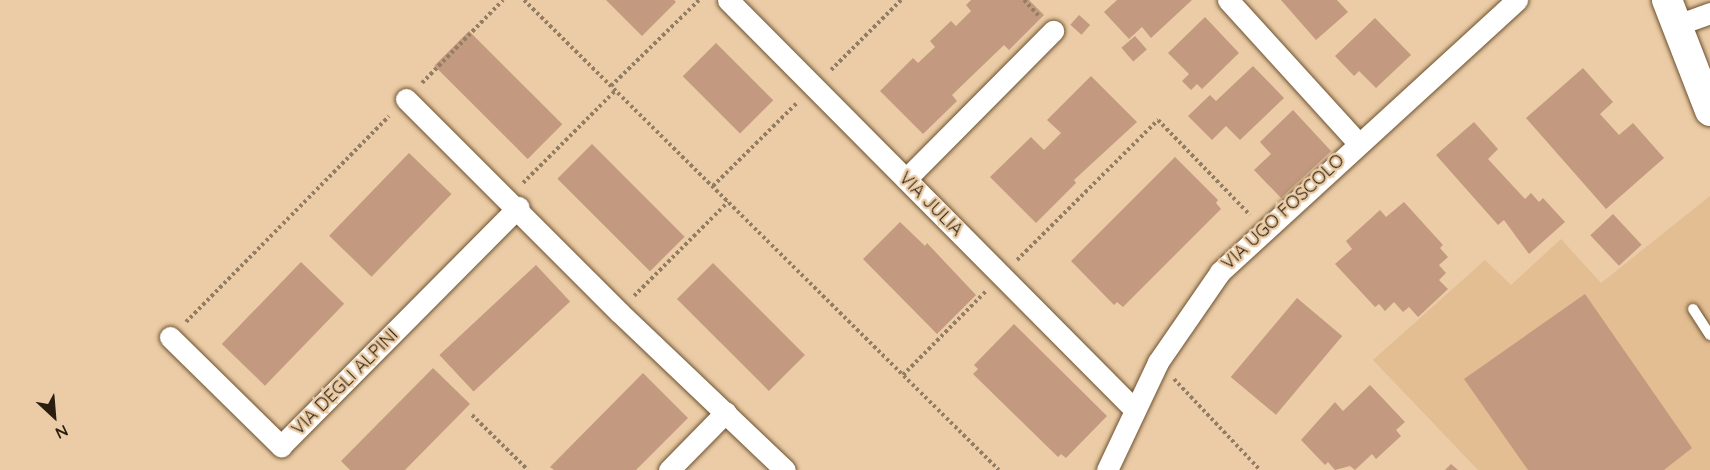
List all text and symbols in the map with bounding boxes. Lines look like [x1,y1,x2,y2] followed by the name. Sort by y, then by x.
[1217,150,1349,274] street label: VIA UGO FOSCOLO
[894,167,968,241] street label: VIA JULIA
[287,324,403,440] street label: VIA DEGLI ALPINI
[24,386,84,446] north arrow
[52,421,72,444] text: N

